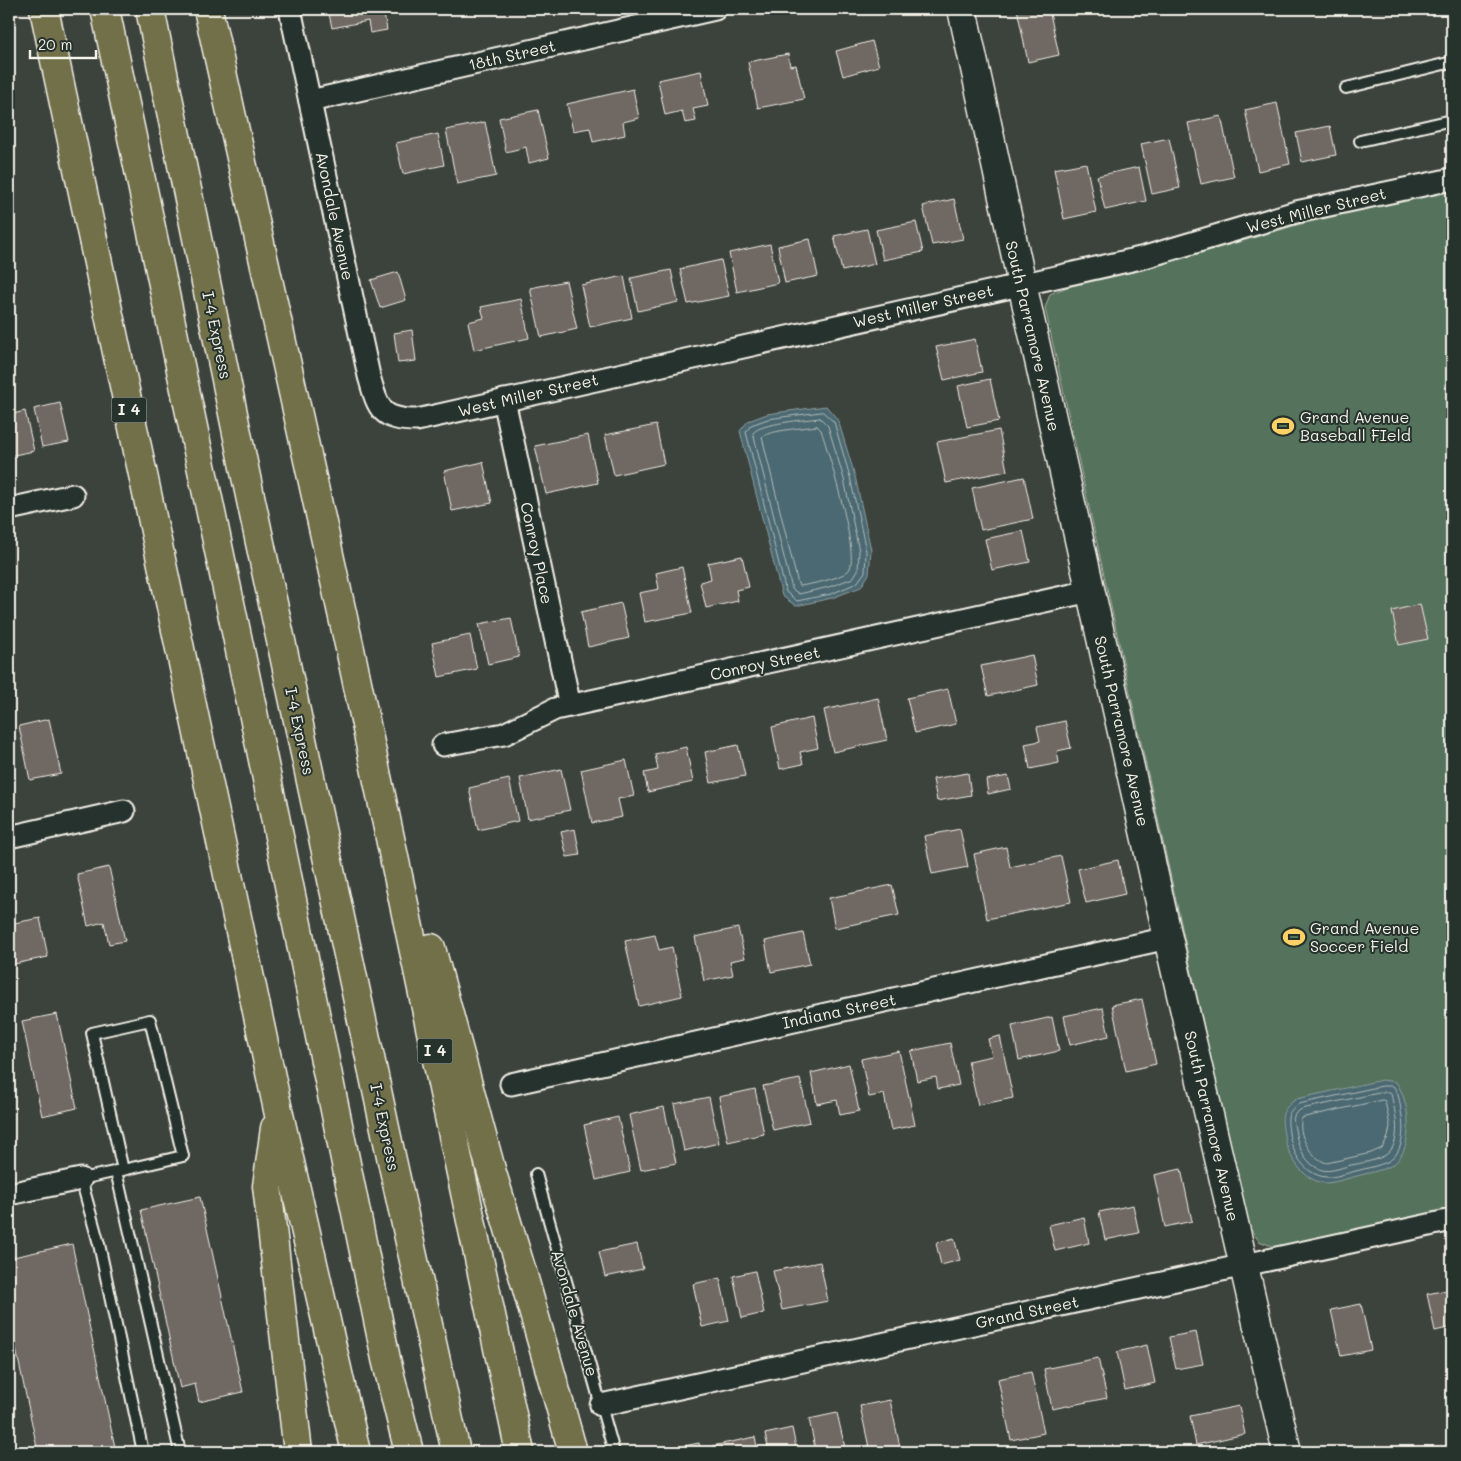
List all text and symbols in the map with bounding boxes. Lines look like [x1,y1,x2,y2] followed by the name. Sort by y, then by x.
[30,28,96,60] scale bar
[38,34,72,54] text: 20 m
[466,34,558,75] street label: 18th Street
[312,150,359,282] street label: Avondale Avenue
[1244,182,1388,237] street label: West Miller Street
[1001,239,1066,433] street label: South Parramore Avenue
[851,279,995,332] street label: West Miller Street
[198,289,237,381] street label: I-4 Express
[456,368,600,421] street label: West Miller Street
[112,398,146,422] road number: I 4
[1300,406,1411,445] place label: Grand Avenue Baseball FIeld
[1270,413,1296,439] sports icon: Grand Avenue Baseball FIeld
[516,500,559,606] street label: Conroy Place
[1090,634,1155,828] street label: South Parramore Avenue
[708,641,822,684] street label: Conroy Street
[281,685,320,777] street label: I-4 Express
[1310,917,1419,956] place label: Grand Avenue Soccer Field
[1281,924,1307,950] sports icon: Grand Avenue Soccer Field
[780,988,898,1033] street label: Indiana Street
[1180,1029,1245,1223] street label: South Parramore Avenue
[418,1038,452,1064] road number: I 4
[366,1081,405,1173] street label: I-4 Express
[547,1247,604,1379] street label: Avondale Avenue
[973,1290,1080,1333] street label: Grand Street

